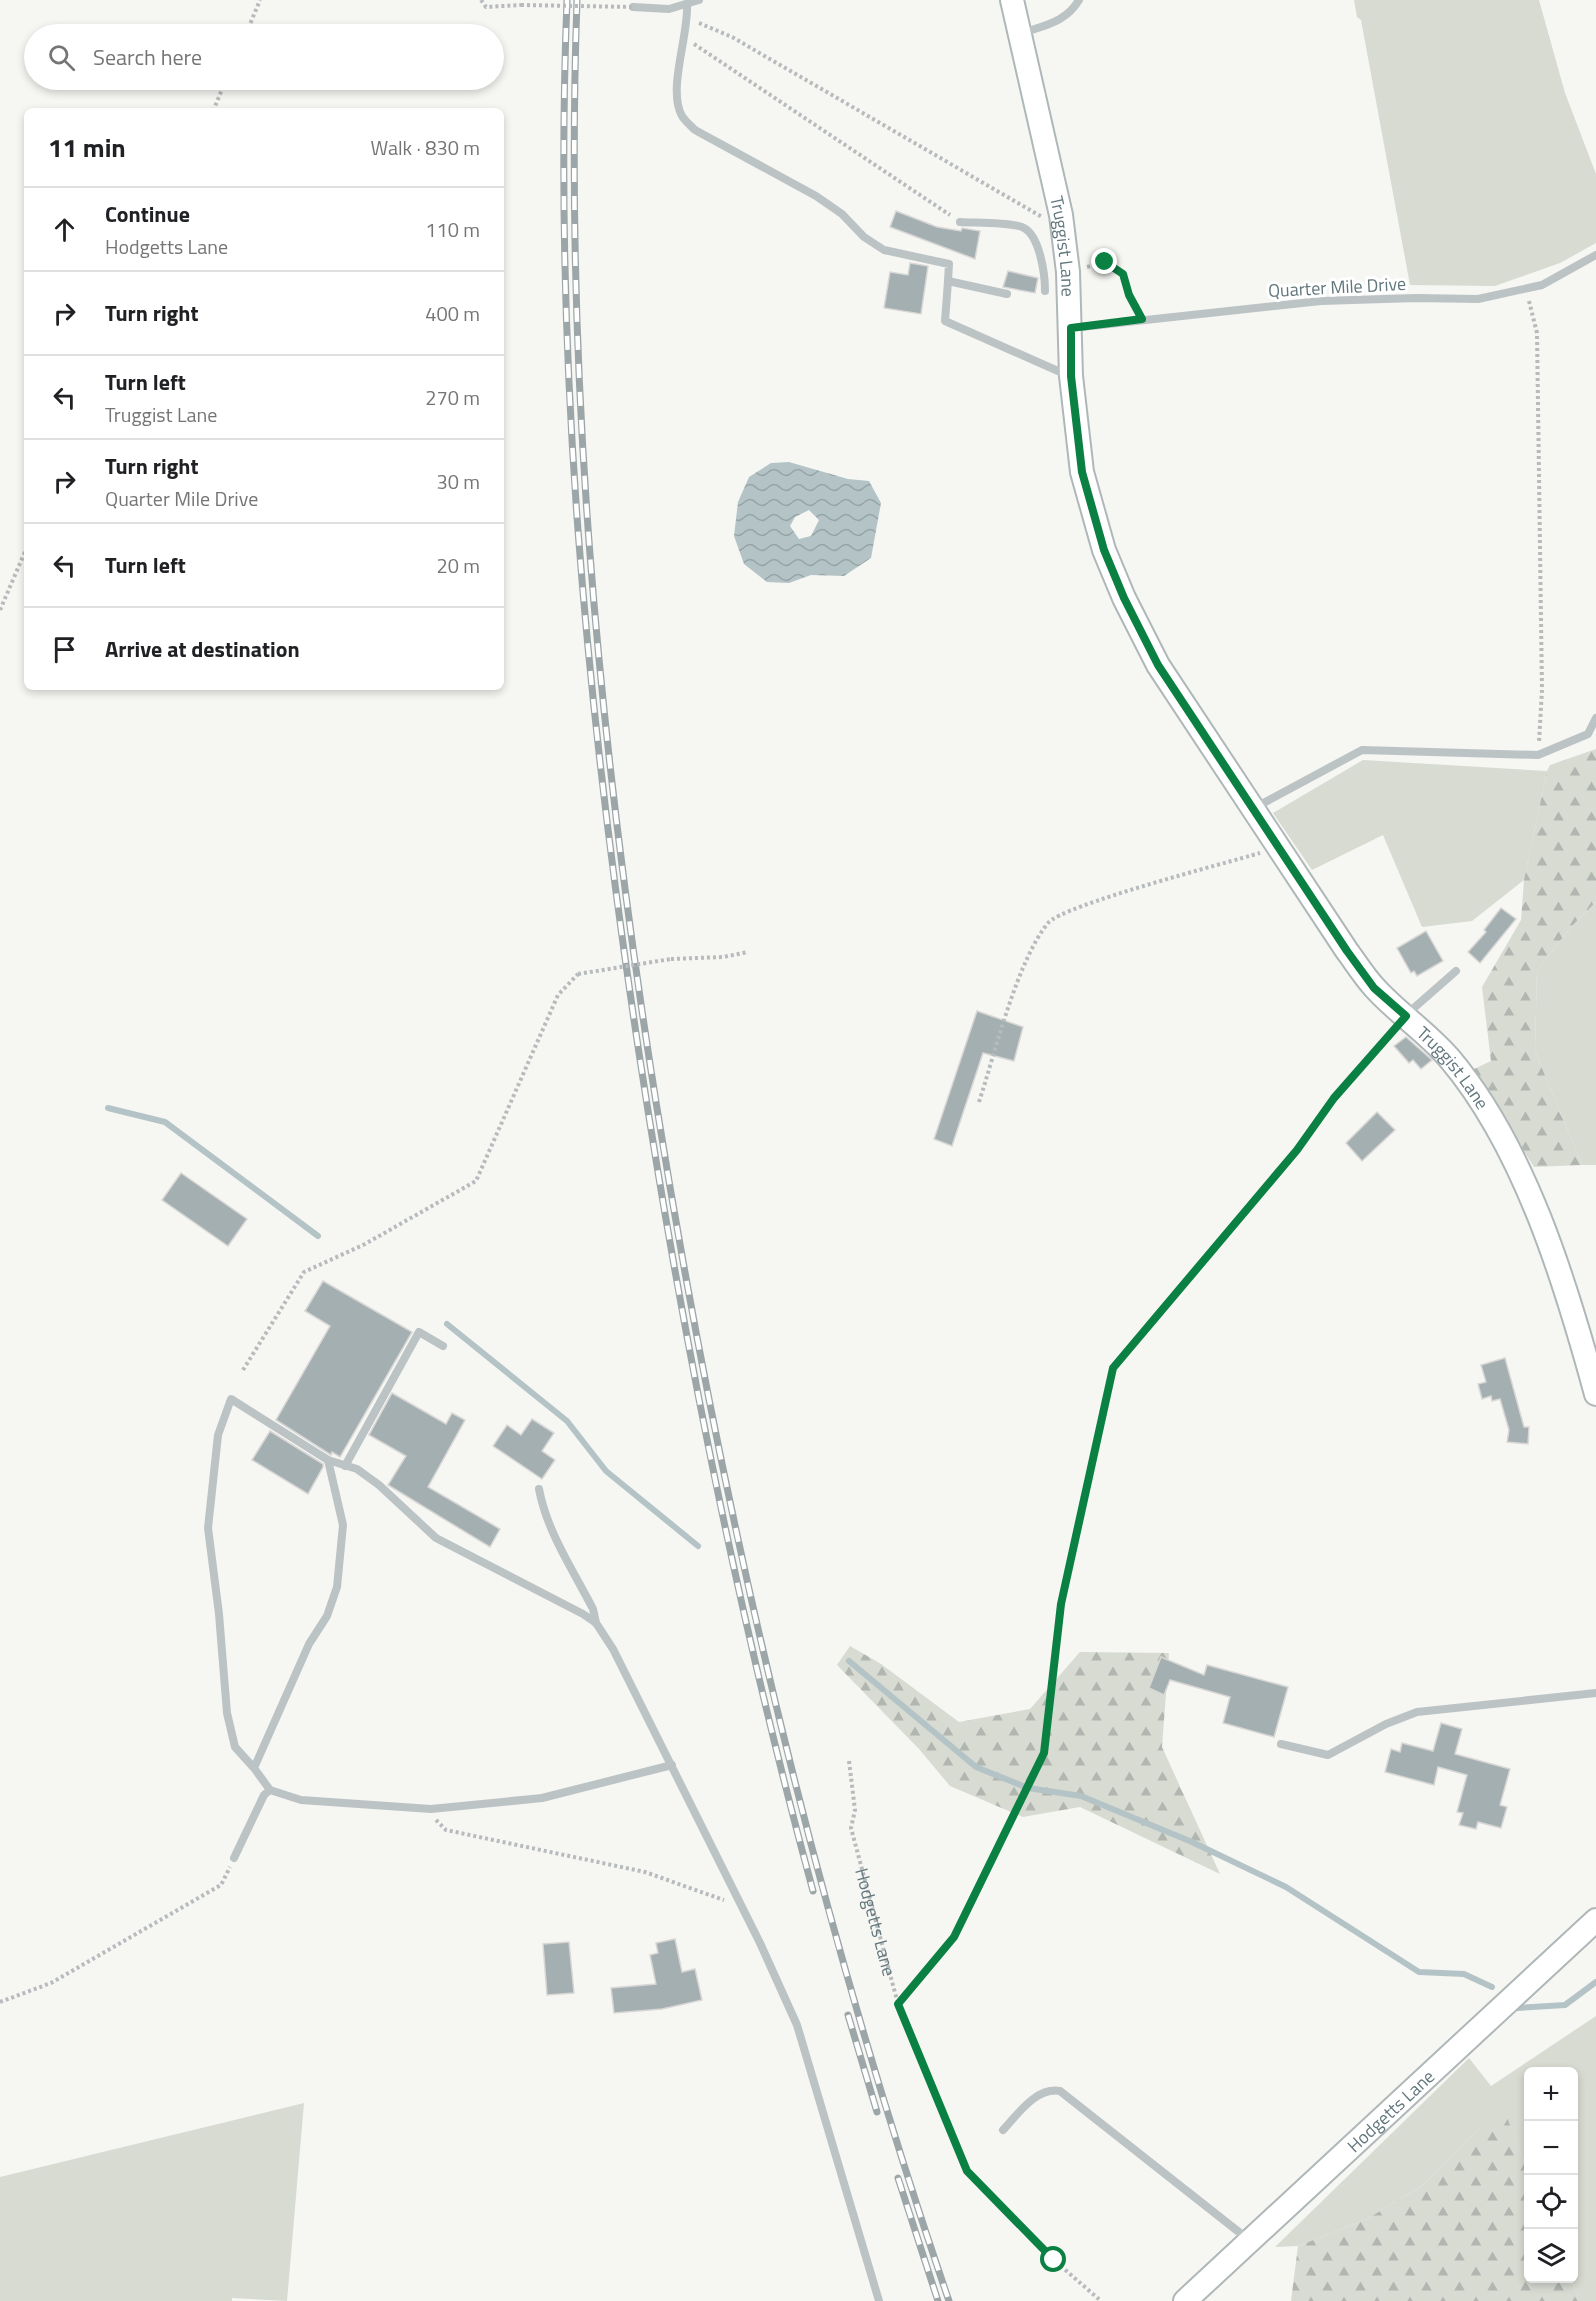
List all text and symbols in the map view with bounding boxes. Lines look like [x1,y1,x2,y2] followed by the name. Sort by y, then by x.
[24,24,504,90] search box
[93,40,202,74] text: Search here
[45,41,78,74] icon: search
[48,128,126,167] text: 11 min
[371,132,480,163] text: Walk · 830 m
[1044,193,1082,297] street label: Truggist Lane
[105,197,190,231] text: Continue
[48,213,81,246] icon: ahead
[425,214,480,245] text: 110 m
[105,231,228,262] text: Hodgetts Lane
[1091,248,1117,274] route end
[1267,270,1407,304] street label: Quarter Mile Drive
[105,296,199,330] text: Turn right
[48,297,81,330] icon: right
[425,298,480,329] text: 400 m
[105,365,186,399] text: Turn left
[48,381,81,414] icon: left
[425,382,480,413] text: 270 m
[105,399,217,430] text: Truggist Lane
[105,449,199,483] text: Turn right
[48,465,81,498] icon: right
[436,466,480,497] text: 30 m
[105,483,258,514] text: Quarter Mile Drive
[105,548,186,582] text: Turn left
[48,549,81,582] icon: left
[436,550,480,581] text: 20 m
[105,632,300,666] text: Arrive at destination
[48,633,81,666] icon: arrive
[1411,1019,1496,1114] street label: Truggist Lane
[849,1865,903,1979] street label: Hodgetts Lane
[1341,2063,1440,2158] street label: Hodgetts Lane
[1524,2067,1578,2283] map controls
[1524,2067,1578,2121] button: +
[1524,2121,1578,2175] button: −
[1524,2175,1578,2229] button: locate
[1524,2229,1578,2283] button: layers
[1040,2246,1066,2272] route start

